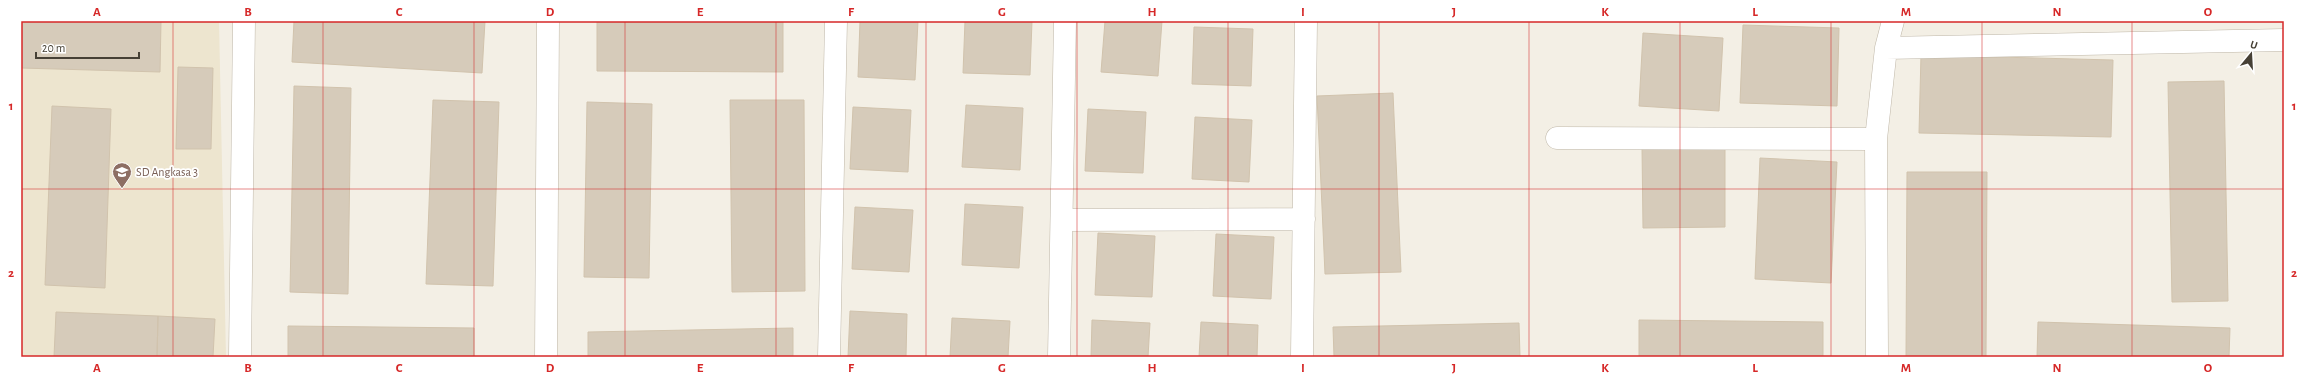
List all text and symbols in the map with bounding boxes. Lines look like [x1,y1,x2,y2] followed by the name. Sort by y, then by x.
[93,6,101,19] text: A
[244,6,252,19] text: B
[396,6,403,19] text: C
[546,6,555,19] text: D
[697,6,704,19] text: E
[848,6,855,19] text: F
[998,6,1006,19] text: G
[1147,6,1157,19] text: H
[1301,6,1305,19] text: I
[1452,6,1456,19] text: J
[1601,6,1609,19] text: K
[1752,6,1758,19] text: L
[1901,6,1911,19] text: M
[2052,6,2062,19] text: N
[2204,6,2213,19] text: O
[36,34,139,60] scale bar
[2231,34,2271,74] north arrow
[2249,39,2259,51] text: U
[42,42,65,54] text: 20 m
[9,100,13,113] text: 1
[2292,100,2296,113] text: 1
[111,161,133,189] school or university icon: SD Angkasa 3
[136,166,198,178] place label: SD Angkasa 3
[8,267,14,280] text: 2
[2291,267,2297,280] text: 2
[93,362,101,375] text: A
[244,362,252,375] text: B
[396,362,403,375] text: C
[546,362,555,375] text: D
[697,362,704,375] text: E
[848,362,855,375] text: F
[998,362,1006,375] text: G
[1147,362,1157,375] text: H
[1301,362,1305,375] text: I
[1452,362,1456,375] text: J
[1601,362,1609,375] text: K
[1752,362,1758,375] text: L
[1901,362,1911,375] text: M
[2052,362,2062,375] text: N
[2204,362,2213,375] text: O

